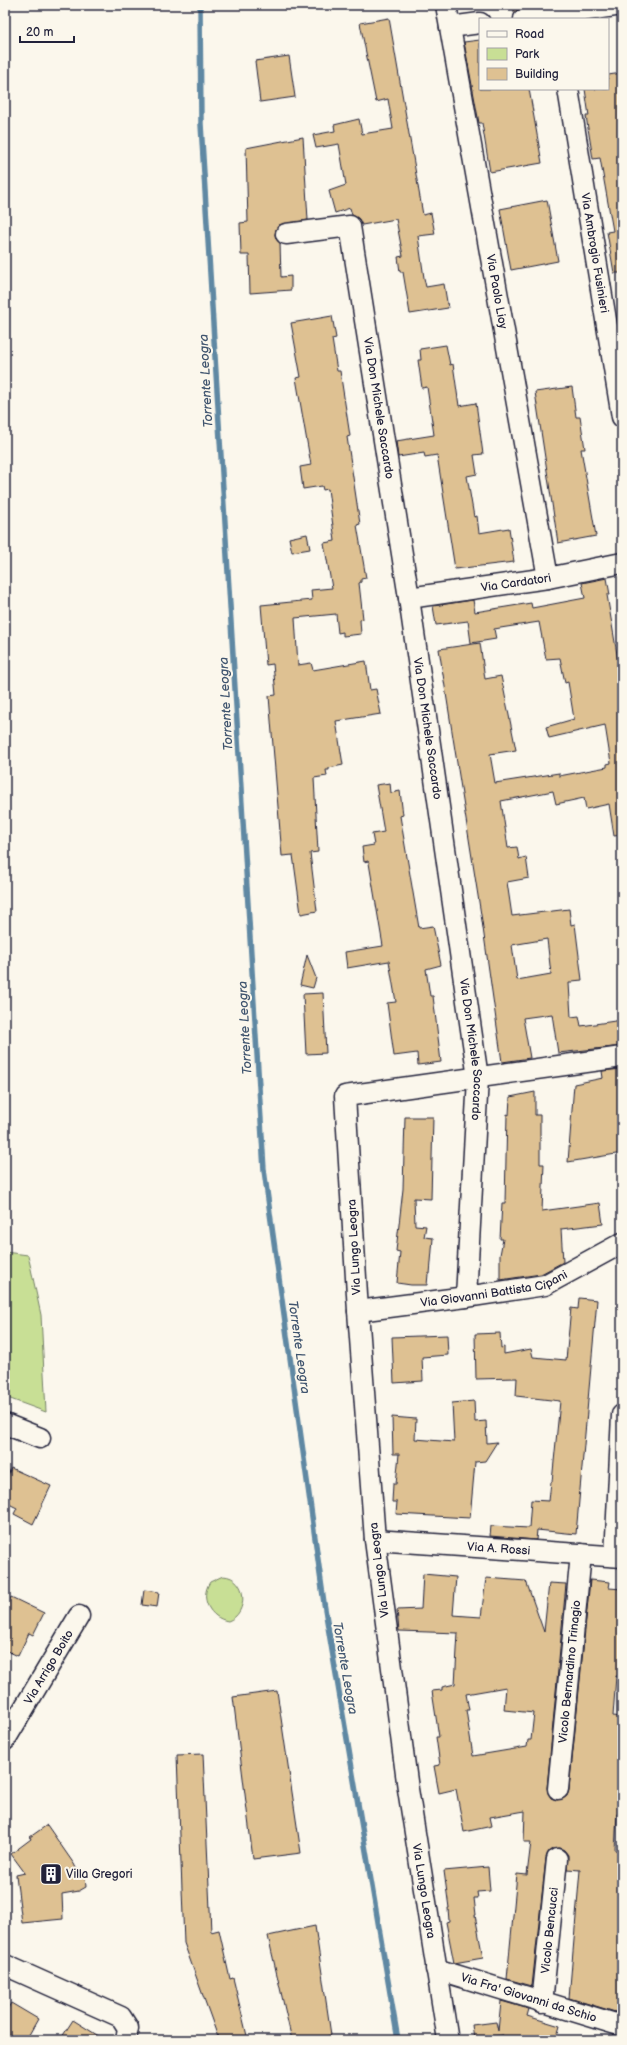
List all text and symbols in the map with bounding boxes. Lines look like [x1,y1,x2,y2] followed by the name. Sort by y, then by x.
[20,18,74,44] scale bar
[479,18,609,90] legend
[26,25,53,40] text: 20 m
[515,27,544,42] text: Road
[515,47,539,62] text: Park
[515,67,559,82] text: Building
[577,192,612,314] street label: Via Ambrogio Fusinieri
[483,253,511,331] street label: Via Paolo Lioy
[196,334,216,428] water label: Torrente Leogra
[360,336,397,480] street label: Via Don Michele Saccardo
[480,571,553,596] street label: Via Cardatori
[216,657,236,751] water label: Torrente Leogra
[410,657,445,801] street label: Via Don Michele Saccardo
[456,977,485,1121] street label: Via Don Michele Saccardo
[235,981,255,1075] water label: Torrente Leogra
[344,1198,364,1295] street label: Via Lungo Leogra
[419,1267,570,1311] street label: Via Giovanni Battista Cipani
[285,1300,313,1395] water label: Torrente Leogra
[366,1521,393,1618] street label: Via Lungo Leogra
[467,1539,531,1559] street label: Via A. Rossi
[556,1599,584,1744] street label: Vicolo Bernardino Trinagio
[329,1621,361,1716] water label: Torrente Leogra
[21,1627,77,1707] street label: Via Arrigo Boito
[409,1843,438,1940] street label: Via Lungo Leogra
[38,1861,64,1887] building icon: Villa Gregori
[66,1867,133,1882] place label: Villa Gregori
[538,1886,562,1974] street label: Vicolo Bencucci
[459,1970,599,2026] street label: Via Fra' Giovanni da Schio

